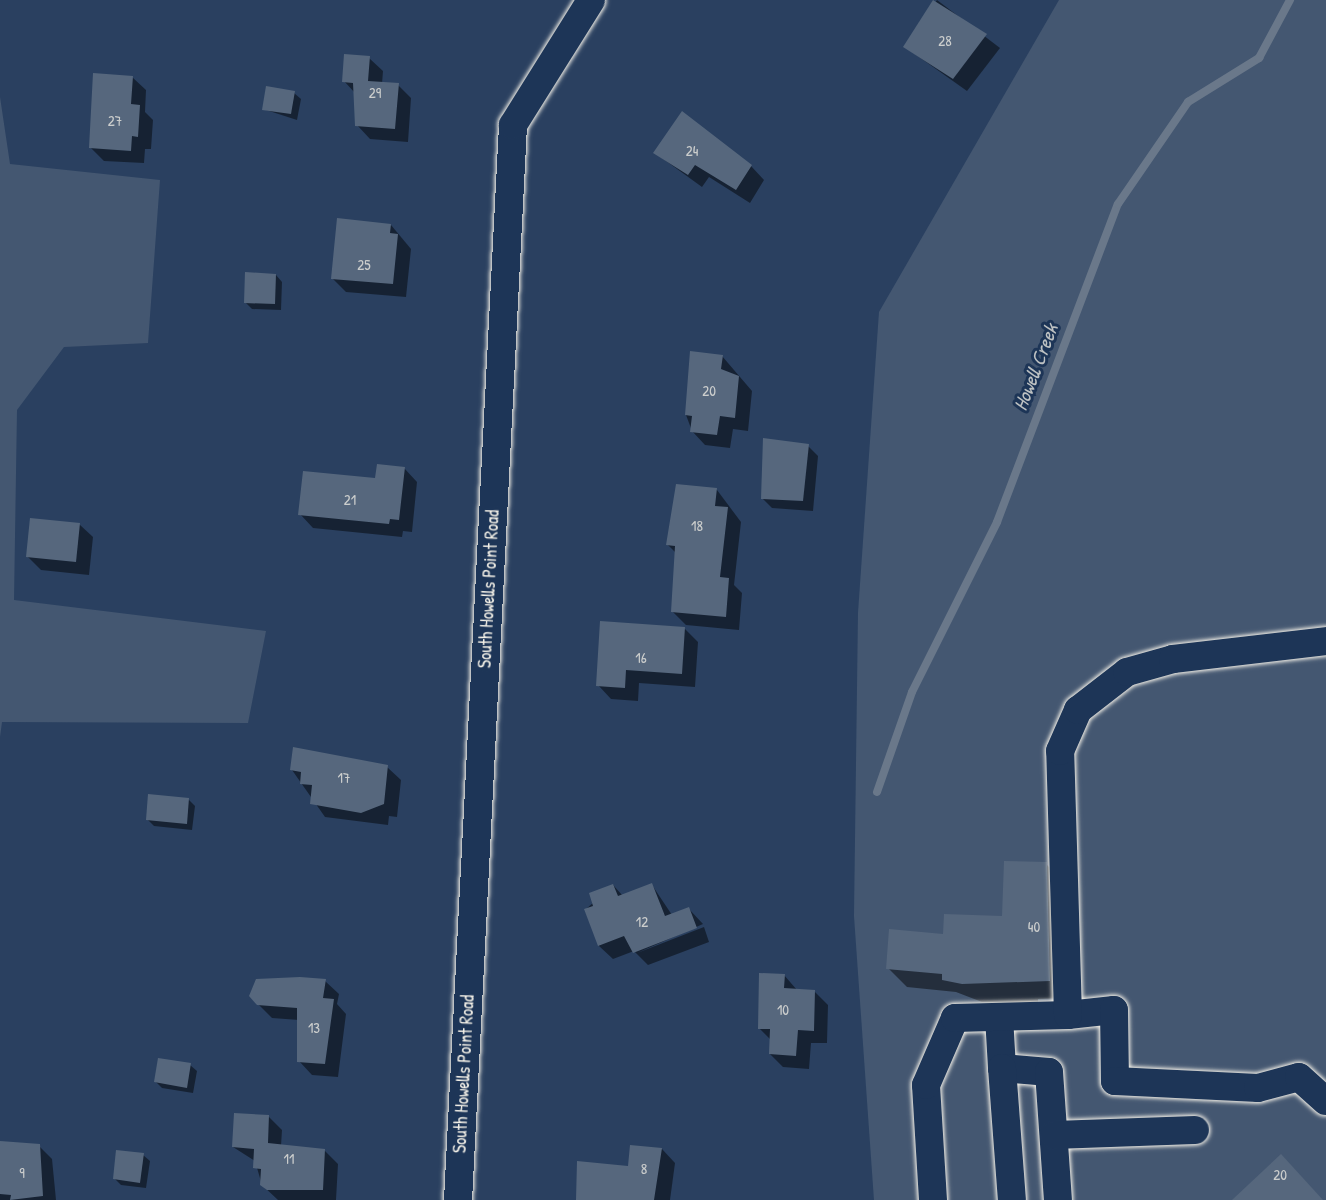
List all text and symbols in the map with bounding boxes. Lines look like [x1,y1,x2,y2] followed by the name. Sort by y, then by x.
[938,32,952,50] house number: 28
[369,84,381,102] house number: 29
[108,112,122,130] house number: 27
[686,142,698,160] house number: 24
[357,256,371,274] house number: 25
[1008,320,1062,414] water label: Howell Creek
[702,382,716,400] house number: 20
[344,491,356,509] house number: 21
[474,509,504,669] street label: South Howells Point Road
[691,517,703,535] house number: 18
[635,649,647,667] house number: 16
[338,769,350,787] house number: 17
[636,913,648,931] house number: 12
[1028,918,1040,936] house number: 40
[449,994,479,1154] street label: South Howells Point Road
[777,1001,789,1019] house number: 10
[308,1019,320,1037] house number: 13
[284,1150,294,1168] house number: 11
[641,1160,647,1178] house number: 8
[19,1164,25,1182] house number: 9
[1273,1166,1287,1184] house number: 20

